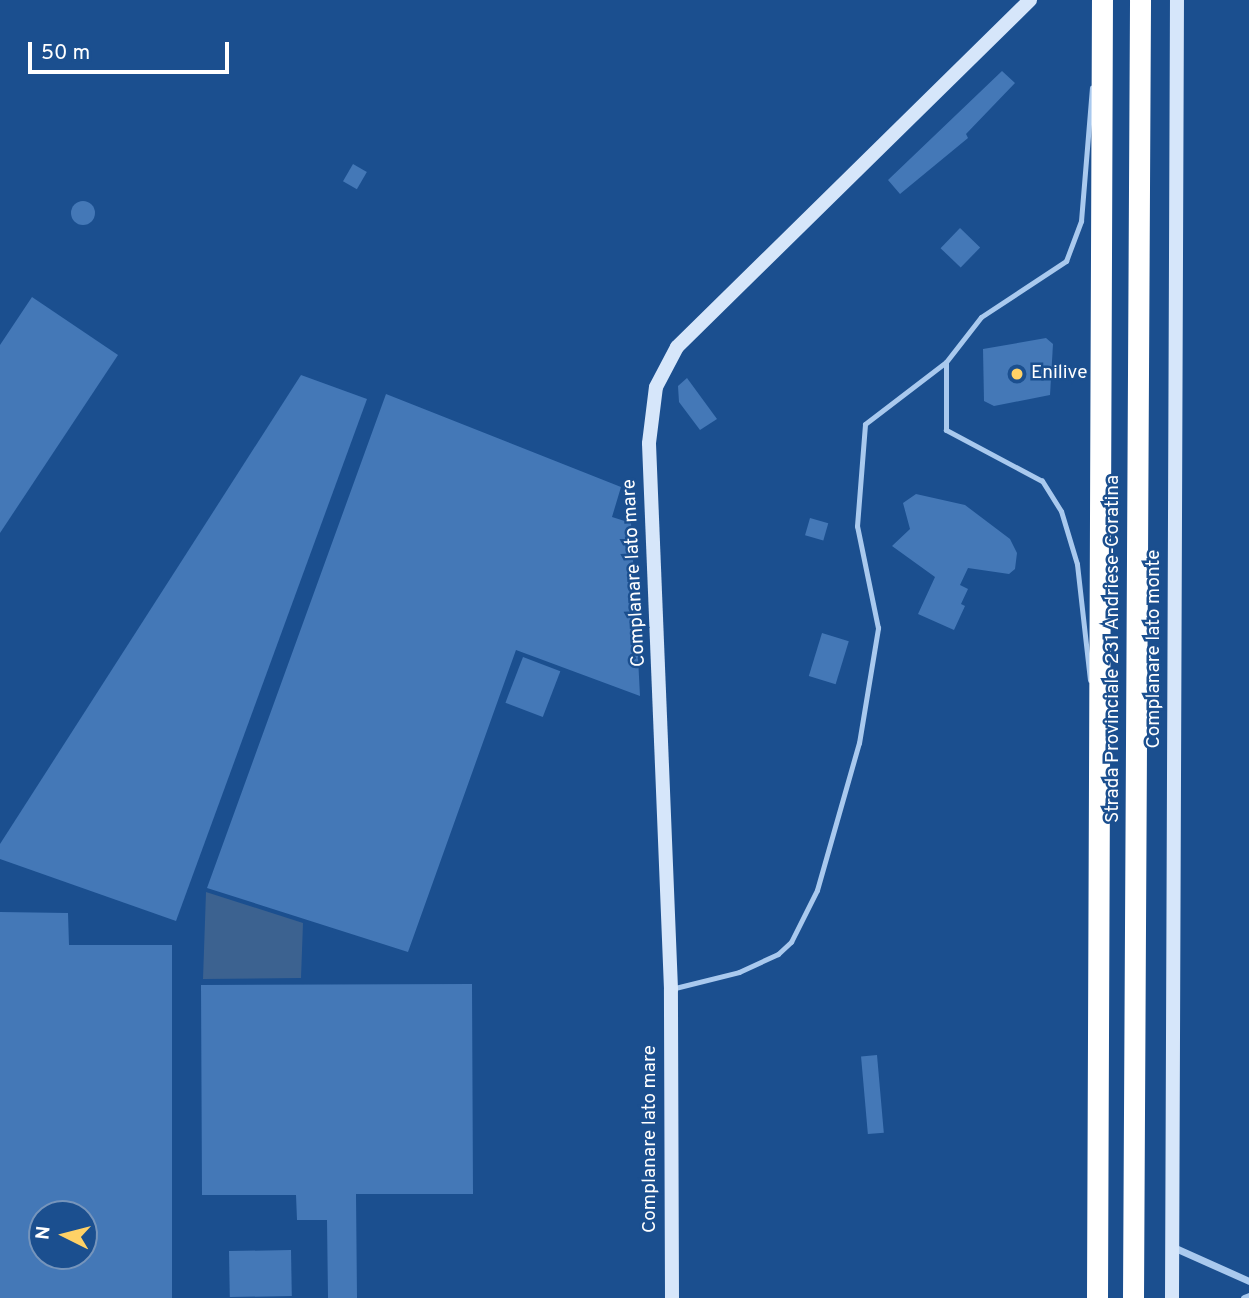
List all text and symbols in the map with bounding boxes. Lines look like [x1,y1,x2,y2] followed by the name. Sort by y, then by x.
[32,28,233,72] scale bar
[41,40,90,67] text: 50 m
[1031,363,1087,385] place label: Enilive
[1009,366,1025,382] marker: Enilive
[1103,475,1125,823] street label: Strada Provinciale 231 Andriese-Coratina
[619,478,651,668] street label: Complanare lato mare
[1144,549,1166,749] street label: Complanare lato monte
[640,1045,662,1233] street label: Complanare lato mare
[28,1200,98,1270] north arrow
[31,1225,57,1241] text: N

